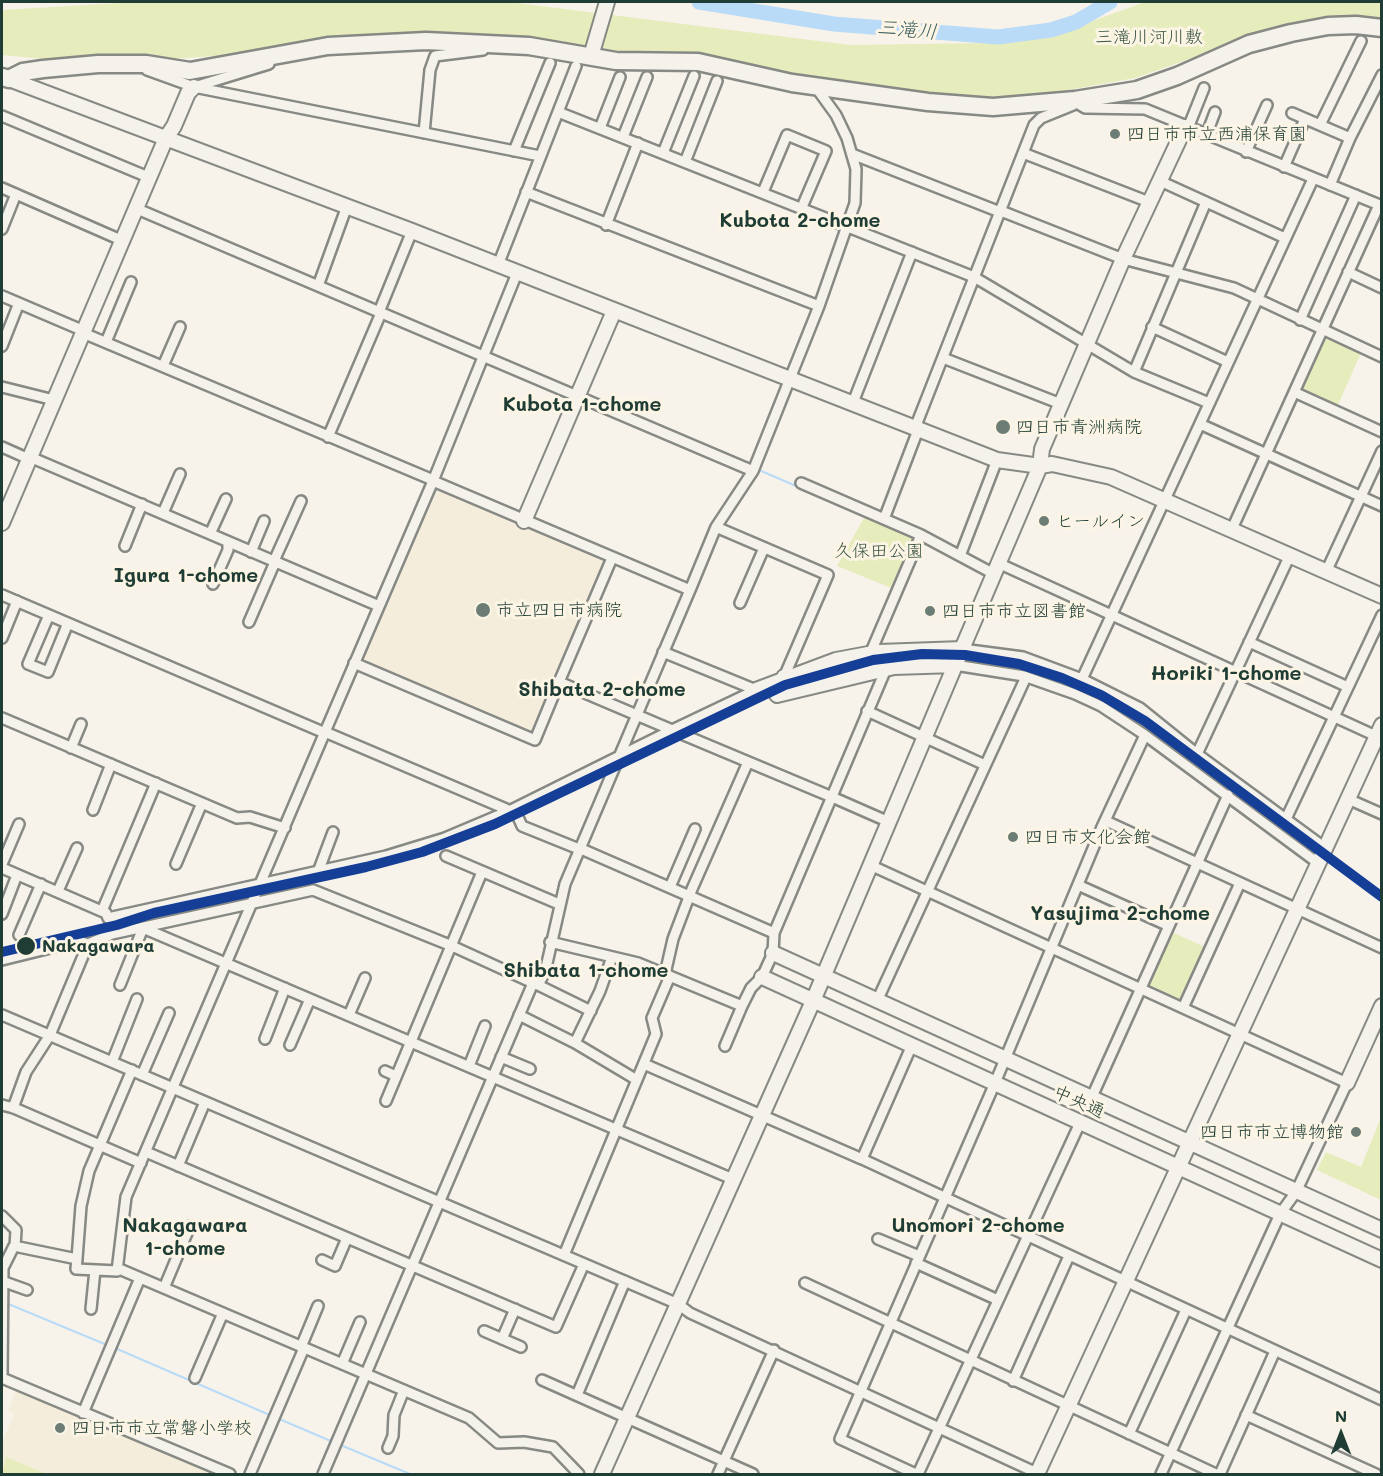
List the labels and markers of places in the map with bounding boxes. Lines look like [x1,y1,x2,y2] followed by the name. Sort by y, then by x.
[1127,123,1307,145] place label: 四日市市立西浦保育園
[1108,127,1122,141] marker: 四日市市立西浦保育園
[1016,416,1142,438] place label: 四日市青洲病院
[994,418,1012,436] marker: 四日市青洲病院
[1056,510,1145,532] place label: ヒールイン
[1037,514,1051,528] marker: ヒールイン
[496,599,622,621] place label: 市立四日市病院
[942,600,1086,622] place label: 四日市市立図書館
[474,601,492,619] marker: 市立四日市病院
[923,604,937,618] marker: 四日市市立図書館
[1025,826,1151,848] place label: 四日市文化会館
[1006,830,1020,844] marker: 四日市文化会館
[15,935,37,957] marker: Nakagawara
[42,935,155,957] place label: Nakagawara
[1200,1121,1344,1143] place label: 四日市市立博物館
[1349,1125,1363,1139] marker: 四日市市立博物館
[72,1417,252,1439] place label: 四日市市立常磐小学校
[53,1421,67,1435] marker: 四日市市立常磐小学校

